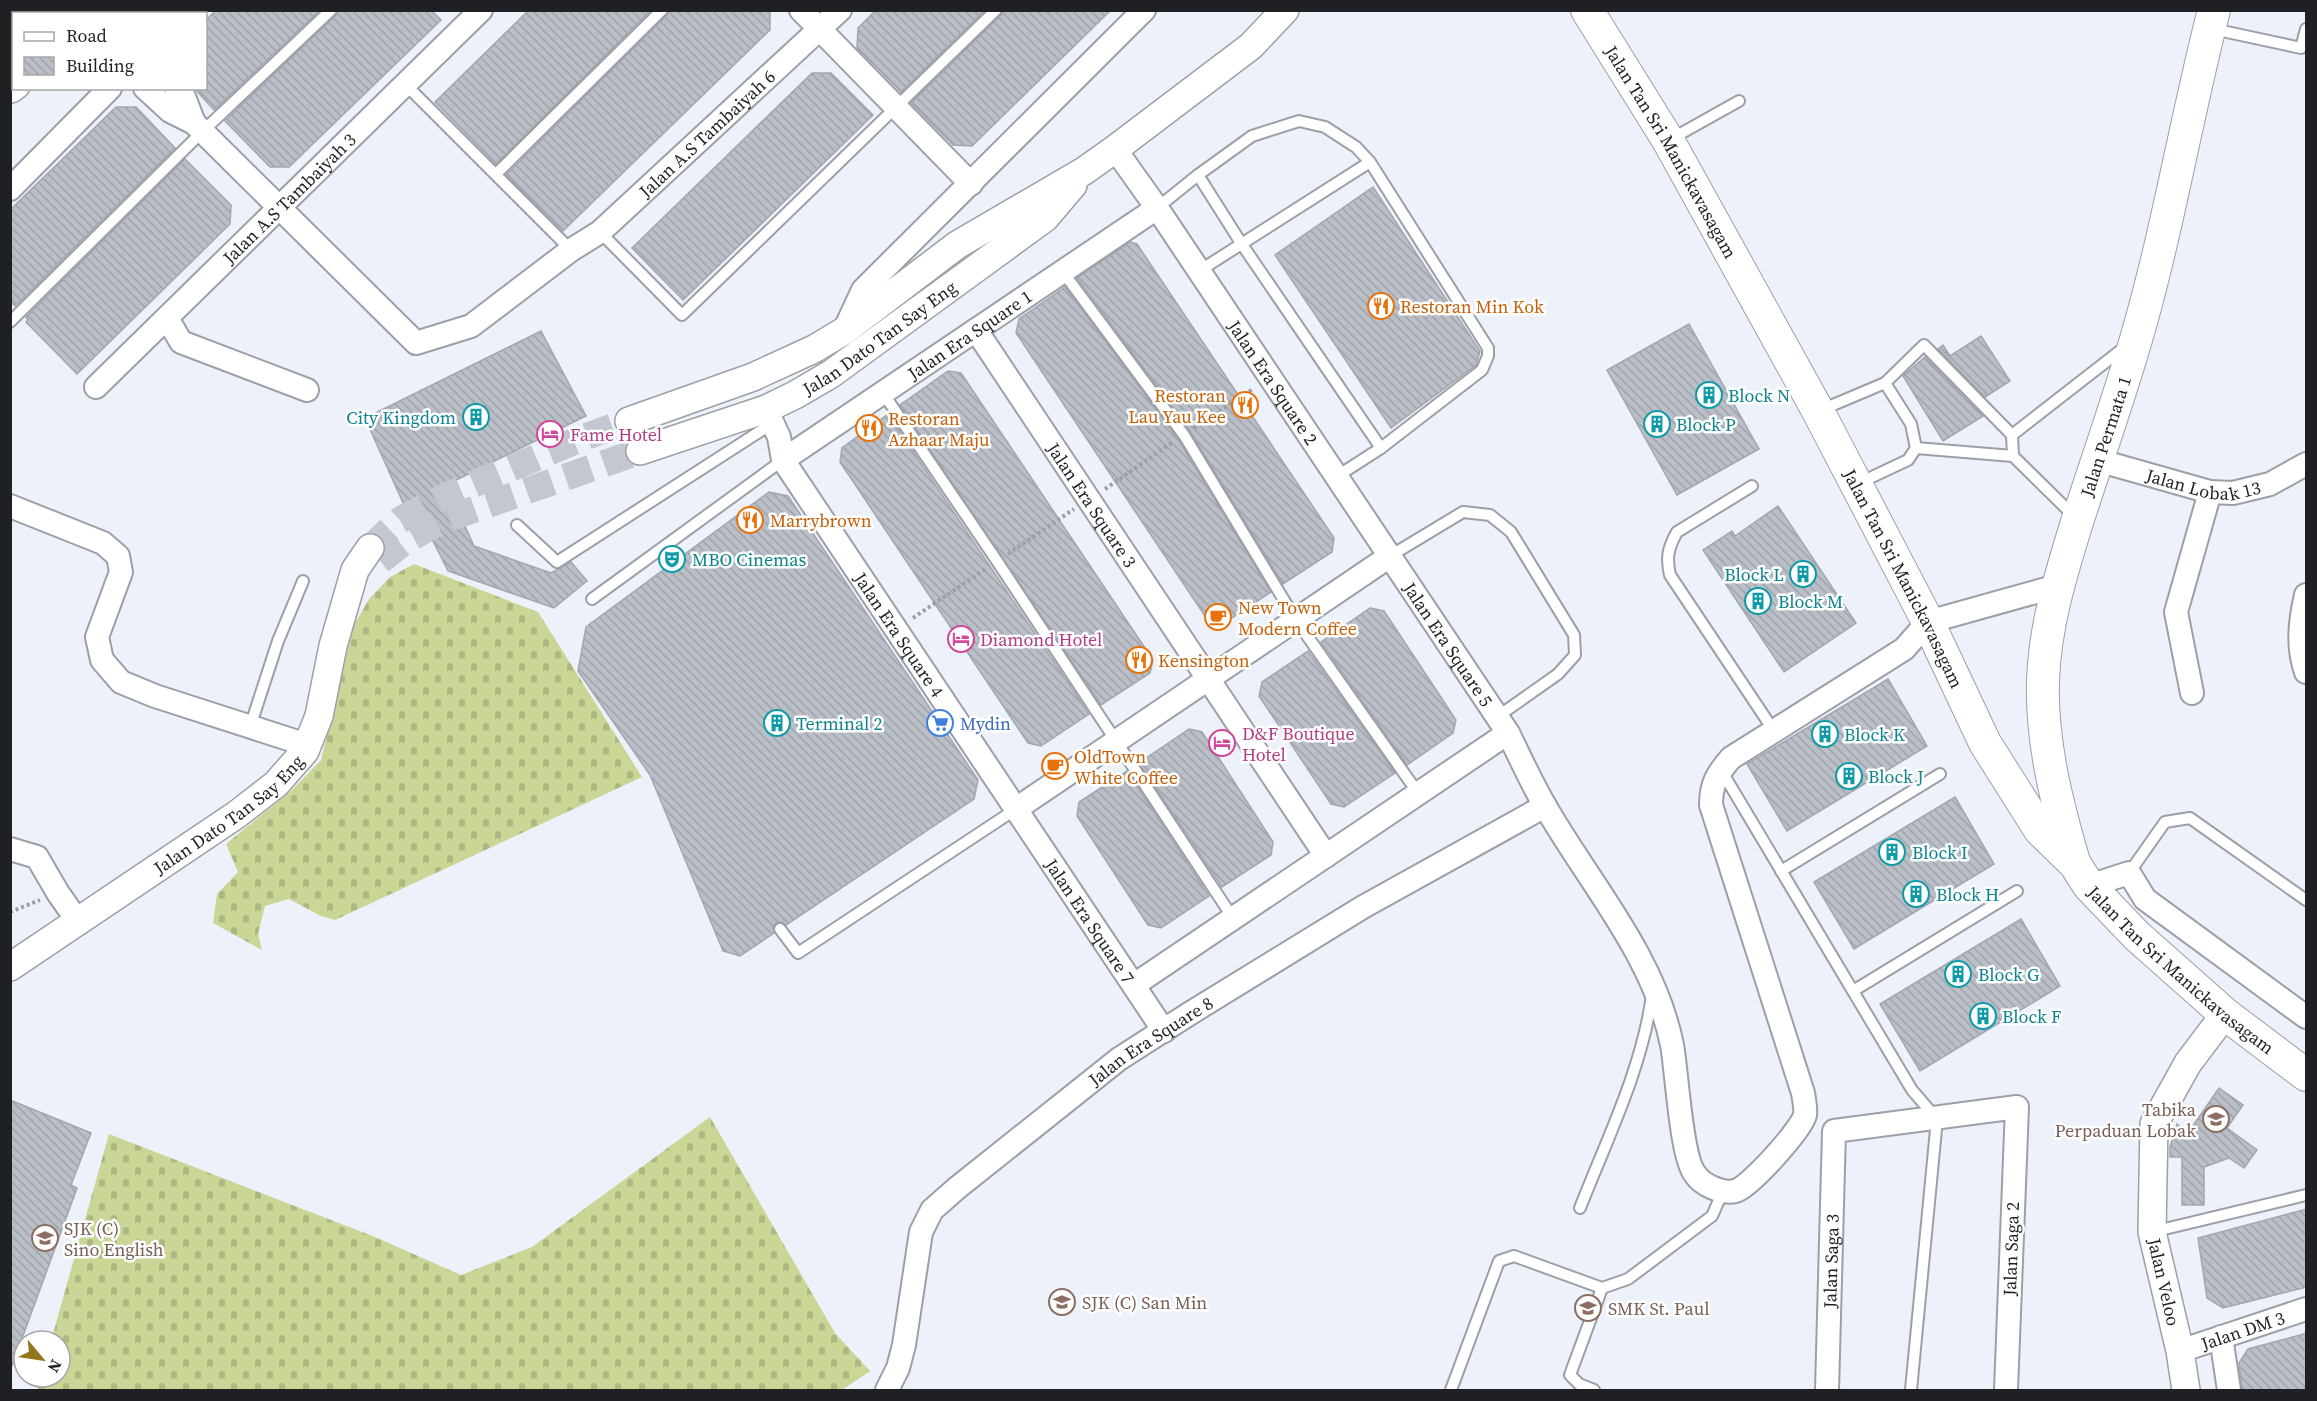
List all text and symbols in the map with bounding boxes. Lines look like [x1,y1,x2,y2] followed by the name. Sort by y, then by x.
[12,12,207,90] legend
[66,23,107,48] text: Road
[1599,40,1743,263] street label: Jalan Tan Sri Manickavasagam
[66,53,134,78] text: Building
[632,64,780,203] street label: Jalan A.S Tambaiyah 6
[216,127,361,270] street label: Jalan A.S Tambaiyah 3
[797,274,961,401] street label: Jalan Dato Tan Say Eng
[902,283,1037,386] street label: Jalan Era Square 1
[1366,291,1396,321] restaurant icon: Restoran Min Kok
[1400,294,1544,319] place label: Restoran Min Kok
[1222,314,1324,450] street label: Jalan Era Square 2
[2073,373,2137,501] street label: Jalan Permata 1
[1694,380,1724,410] building icon: Block N
[1128,383,1226,429] place label: Restoran Lau Yau Kee
[1728,383,1790,408] place label: Block N
[1230,390,1260,420] restaurant icon: Restoran Lau Yau Kee
[461,402,491,432] building icon: City Kingdom
[346,405,456,430] place label: City Kingdom
[888,406,990,452] place label: Restoran Azhaar Maju
[1642,409,1672,439] building icon: Block P
[1676,412,1736,437] place label: Block P
[854,413,884,443] restaurant icon: Restoran Azhaar Maju
[535,419,565,449] hotel icon: Fame Hotel
[570,422,662,447] place label: Fame Hotel
[1041,437,1143,572] street label: Jalan Era Square 3
[2142,462,2263,506] street label: Jalan Lobak 13
[1837,463,1970,692] street label: Jalan Tan Sri Manickavasagam
[735,505,765,535] restaurant icon: Marrybrown
[770,508,872,533] place label: Marrybrown
[657,544,687,574] theatre icon: MBO Cinemas
[692,547,806,572] place label: MBO Cinemas
[1788,559,1818,589] building icon: Block L
[1724,562,1784,587] place label: Block L
[848,566,950,702] street label: Jalan Era Square 4
[1397,576,1499,711] street label: Jalan Era Square 5
[1743,586,1773,616] building icon: Block M
[1778,589,1843,614] place label: Block M
[1238,595,1357,641] place label: New Town Modern Coffee
[1203,602,1233,632] cafe icon: New Town Modern Coffee
[946,624,976,654] hotel icon: Diamond Hotel
[980,627,1102,652] place label: Diamond Hotel
[1124,645,1154,675] restaurant icon: Kensington
[1158,648,1250,673] place label: Kensington
[762,708,792,738] building icon: Terminal 2
[925,708,955,738] supermarket icon: Mydin
[796,711,883,736] place label: Terminal 2
[960,711,1011,736] place label: Mydin
[1810,719,1840,749] building icon: Block K
[1242,721,1355,767] place label: D&F Boutique Hotel
[1844,722,1905,747] place label: Block K
[1207,728,1237,758] hotel icon: D&F Boutique Hotel
[1074,744,1178,790] place label: OldTown White Coffee
[148,749,309,880] street label: Jalan Dato Tan Say Eng
[1040,751,1070,781] cafe icon: OldTown White Coffee
[1834,761,1864,791] building icon: Block J
[1868,764,1924,789] place label: Block J
[1877,837,1907,867] building icon: Block I
[1912,840,1968,865] place label: Block I
[1039,853,1141,988] street label: Jalan Era Square 7
[1901,879,1931,909] building icon: Block H
[2081,879,2280,1060] street label: Jalan Tan Sri Manickavasagam
[1936,882,1999,907] place label: Block H
[1943,959,1973,989] building icon: Block G
[1978,962,2039,987] place label: Block G
[1082,990,1217,1092] street label: Jalan Era Square 8
[1968,1001,1998,1031] building icon: Block F
[2002,1004,2061,1029] place label: Block F
[2055,1097,2197,1143] place label: Tabika Perpaduan Lobak
[2201,1104,2231,1134] school or university icon: Tabika Perpaduan Lobak
[1997,1201,2025,1298] street label: Jalan Saga 2
[1817,1214,1844,1310] street label: Jalan Saga 3
[64,1216,164,1262] place label: SJK (C) Sino English
[30,1223,60,1253] school or university icon: SJK (C) Sino English
[2142,1235,2186,1328] street label: Jalan Veloo
[1047,1287,1077,1317] school or university icon: SJK (C) San Min
[1082,1290,1207,1315] place label: SJK (C) San Min
[1573,1293,1603,1323] school or university icon: SMK St. Paul
[1608,1296,1710,1321] place label: SMK St. Paul
[2197,1305,2288,1356] street label: Jalan DM 3
[12,1329,72,1389] north arrow
[43,1356,68,1377] text: N

